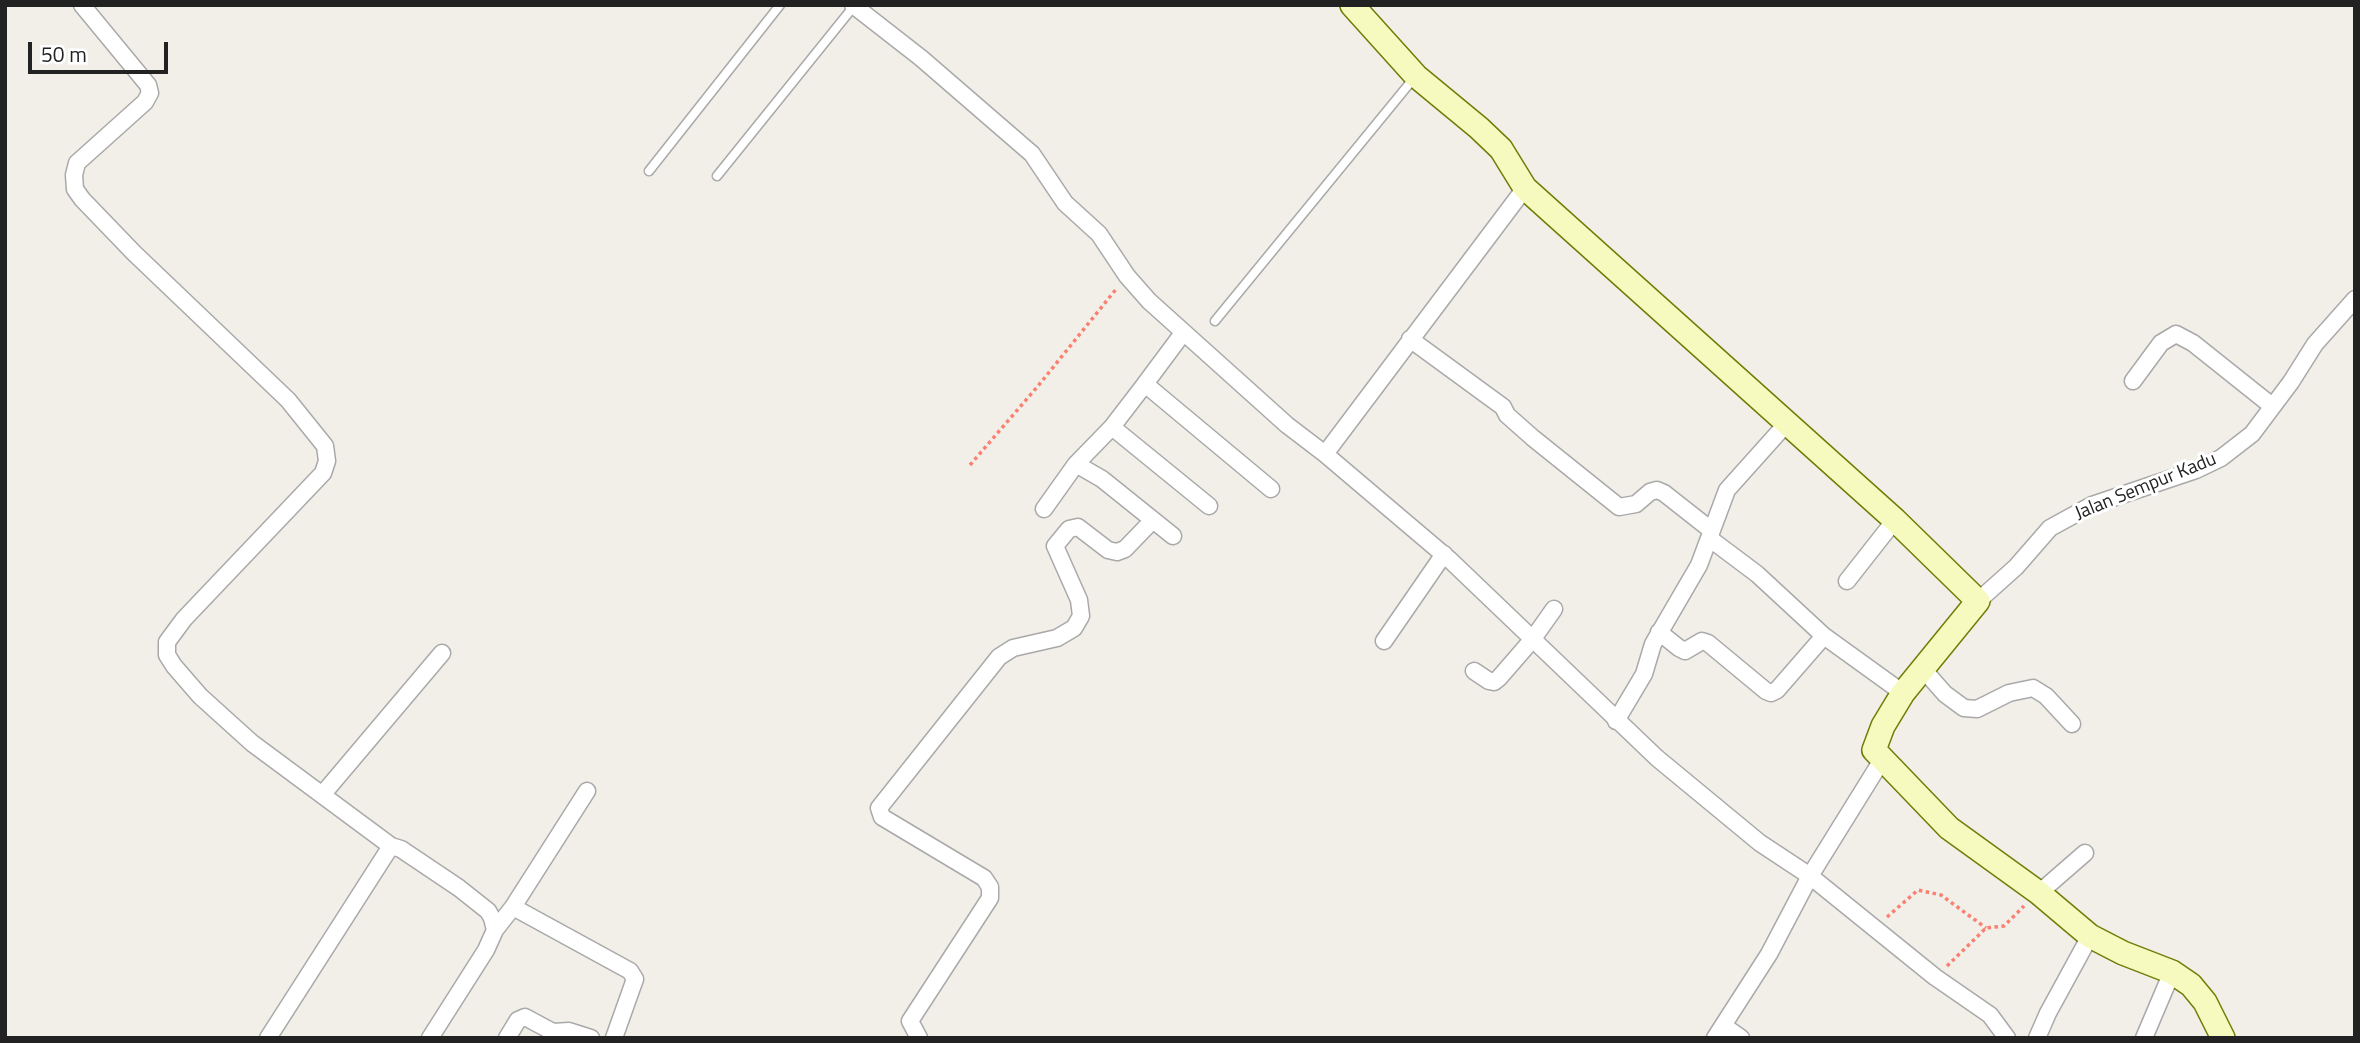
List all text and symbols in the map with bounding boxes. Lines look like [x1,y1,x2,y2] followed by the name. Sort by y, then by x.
[32,28,172,72] scale bar
[41,38,87,70] text: 50 m
[2072,448,2220,526] street label: Jalan Sempur Kadu

